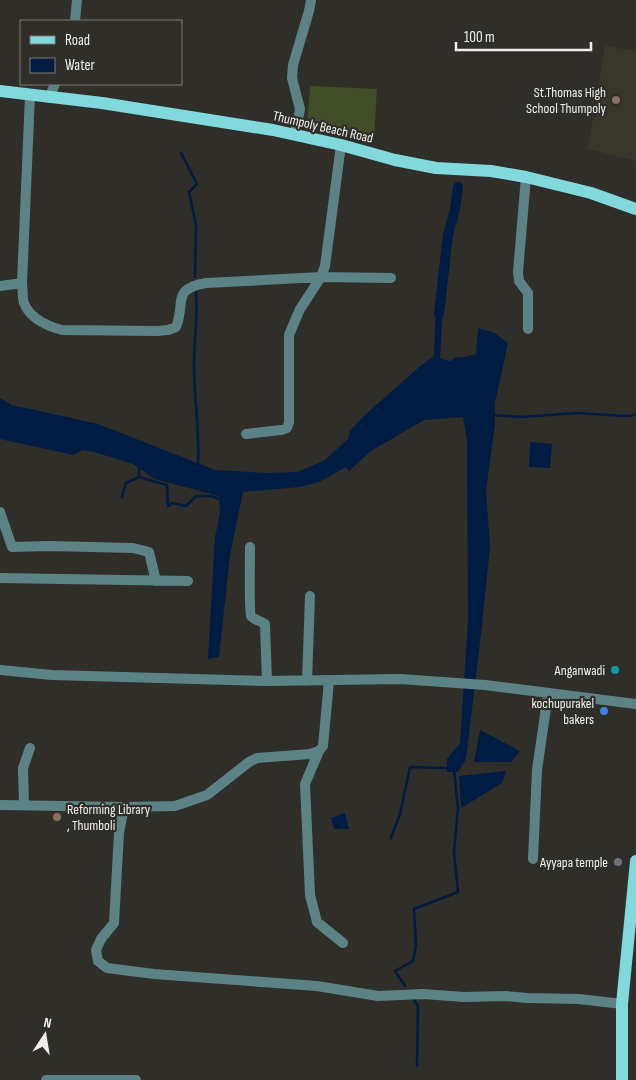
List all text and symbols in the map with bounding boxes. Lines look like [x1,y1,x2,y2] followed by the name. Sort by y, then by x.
[20,20,182,85] legend
[456,20,591,52] scale bar
[464,28,495,47] text: 100 m
[65,31,90,50] text: Road
[65,56,96,75] text: Water
[526,84,607,117] place label: St.Thomas High School Thumpoly
[610,94,622,106] marker: St.Thomas High School Thumpoly
[271,107,375,147] street label: Thumpoly Beach Road
[553,662,605,679] place label: Anganwadi
[609,664,621,676] marker: Anganwadi
[531,695,594,728] place label: kochupurakel bakers
[598,705,610,717] marker: kochupurakel bakers
[67,801,151,834] place label: Reforming Library , Thumboli
[51,811,63,823] marker: Reforming Library , Thumboli
[539,854,608,871] place label: Ayyapa temple
[612,856,624,868] marker: Ayyapa temple
[20,1010,70,1060] north arrow
[42,1014,53,1032] text: N

